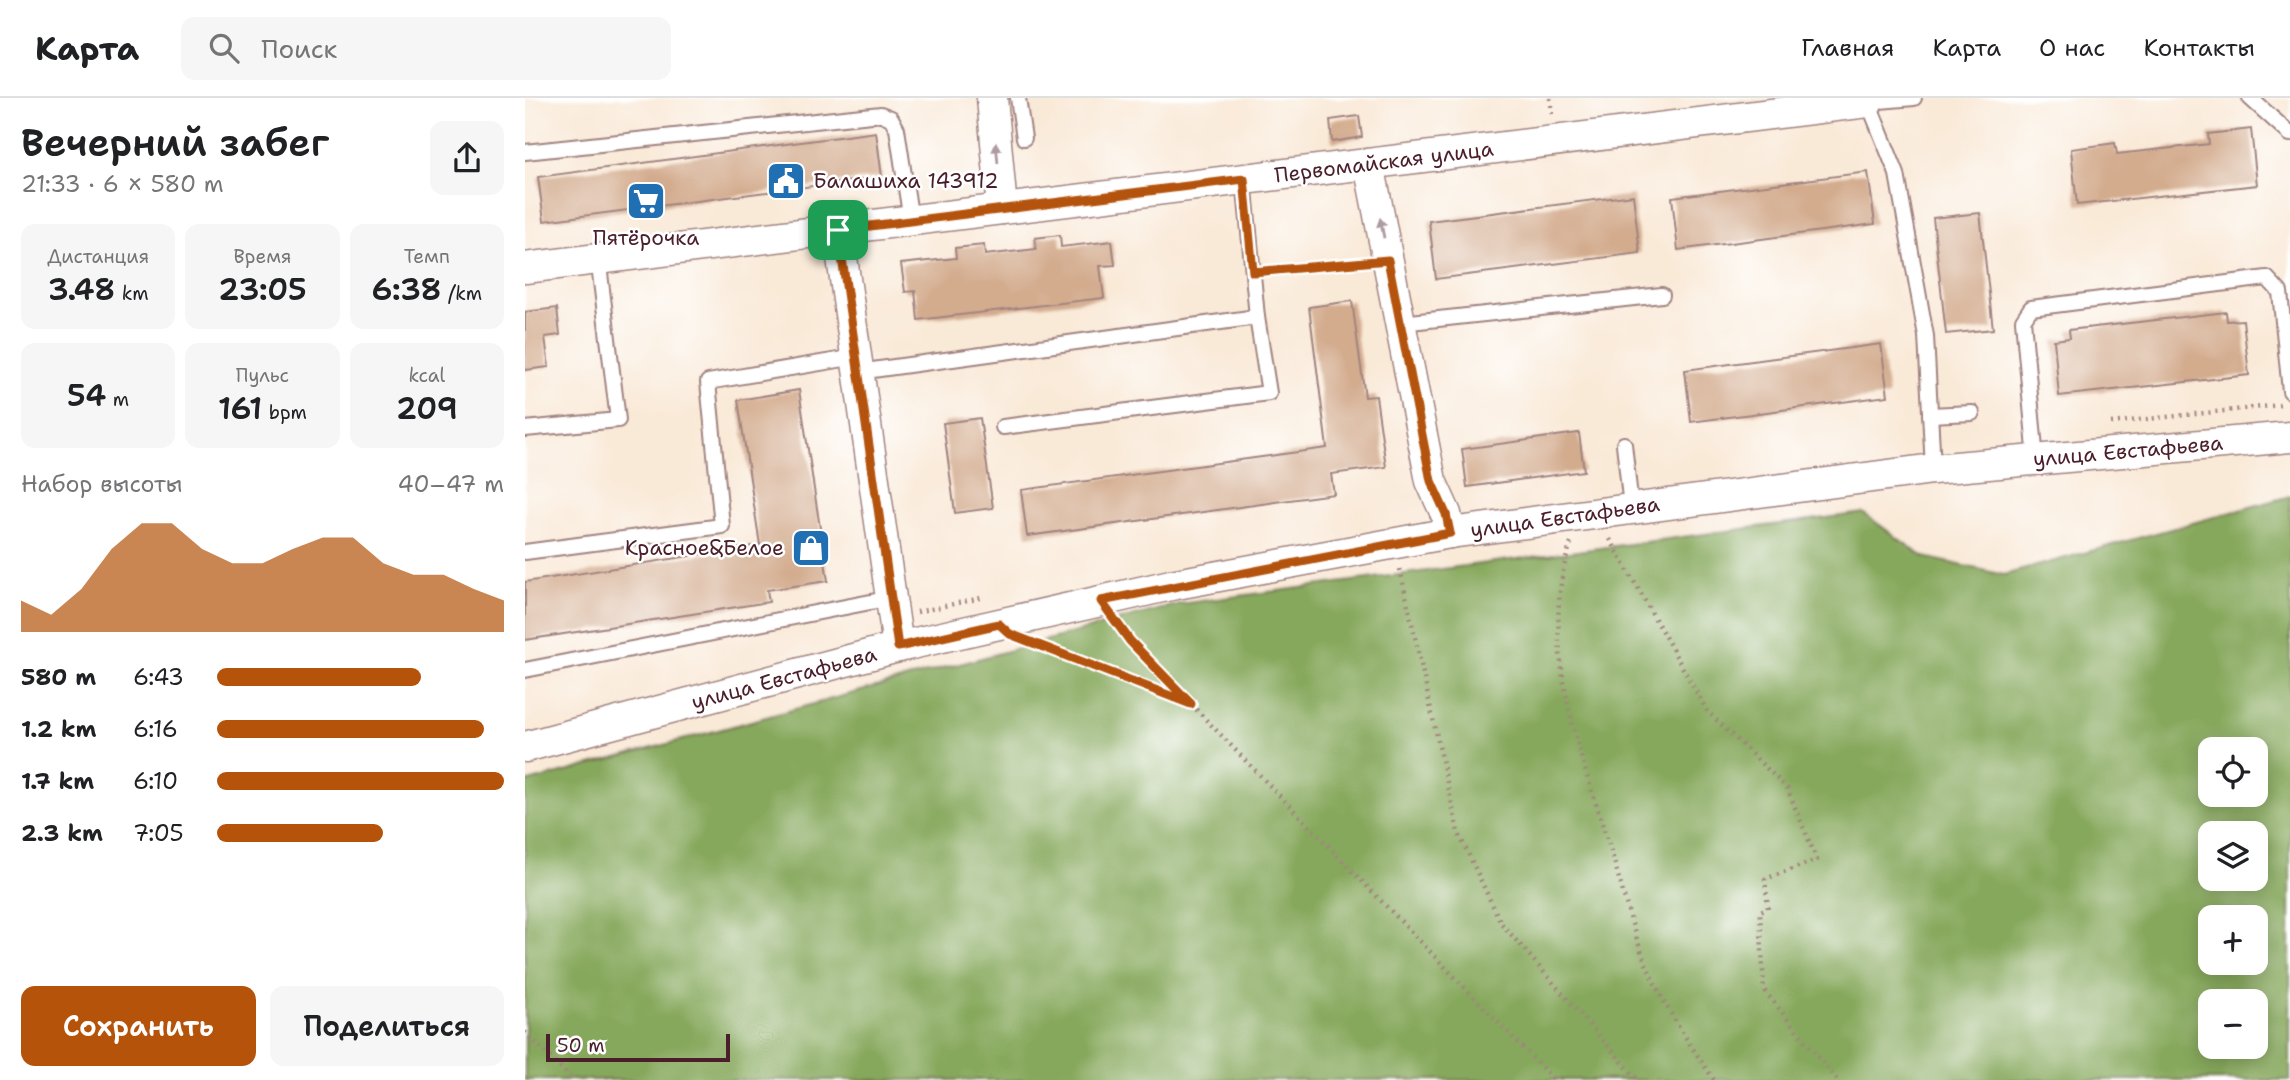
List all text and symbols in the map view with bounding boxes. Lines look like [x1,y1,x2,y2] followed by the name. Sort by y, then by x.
[181,17,671,80] search box
[35,26,139,71] text: Карта
[205,29,243,67] icon: search
[261,31,337,66] text: Поиск
[1801,32,1894,64] text: Главная
[1932,32,2001,64] text: Карта
[2039,32,2105,64] text: О нас
[2143,32,2255,64] text: Контакты
[21,117,329,168] text: Вечерний забег
[430,121,504,195] button: share
[1273,135,1495,189] street label: Первомайская улица
[991,142,1002,164] one-way arrow
[765,160,807,202] public building icon: Балашиха 143912
[813,167,999,195] place label: Балашиха 143912
[21,169,224,199] text: 21:33 · 6 × 580 m
[625,180,667,222] supermarket icon: Пятёрочка
[808,200,868,260] pin
[819,211,857,249] icon: arrive
[1376,217,1387,239] one-way arrow
[593,224,699,252] place label: Пятёрочка
[47,244,149,269] text: Дистанция
[234,244,291,269] text: Время
[404,244,450,269] text: Темп
[48,269,115,310] text: 3.48
[218,269,307,310] text: 23:05
[372,269,442,310] text: 6:38
[115,281,149,306] text: km
[442,281,482,306] text: /km
[236,363,289,388] text: Пульс
[408,363,445,388] text: kcal
[67,375,106,416] text: 54
[106,387,129,412] text: m
[218,388,262,429] text: 161
[396,388,458,429] text: 209
[262,400,307,425] text: bpm
[2032,429,2224,473] street label: улица Евстафьева
[21,469,182,499] text: Набор высоты
[398,469,504,499] text: 40–47 m
[1469,490,1661,544] street label: улица Евстафьева
[790,527,832,569] shop icon: Красное&Белое
[625,534,784,562] place label: Красное&Белое
[688,640,880,716] street label: улица Евстафьева
[21,662,96,692] text: 580 m
[133,662,184,692] text: 6:43
[21,714,97,744] text: 1.2 km
[133,714,178,744] text: 6:16
[2198,737,2268,1059] map controls
[2198,737,2268,807] button: locate
[21,766,94,796] text: 1.7 km
[133,766,178,796] text: 6:10
[21,818,103,848] text: 2.3 km
[133,818,184,848] text: 7:05
[2198,821,2268,891] button: layers
[2198,905,2268,975] button: +
[21,986,256,1066] button: Сохранить
[270,986,504,1066] button: Поделиться
[2198,989,2268,1059] button: −
[546,1031,730,1063] scale bar
[557,1033,605,1058] text: 50 m

